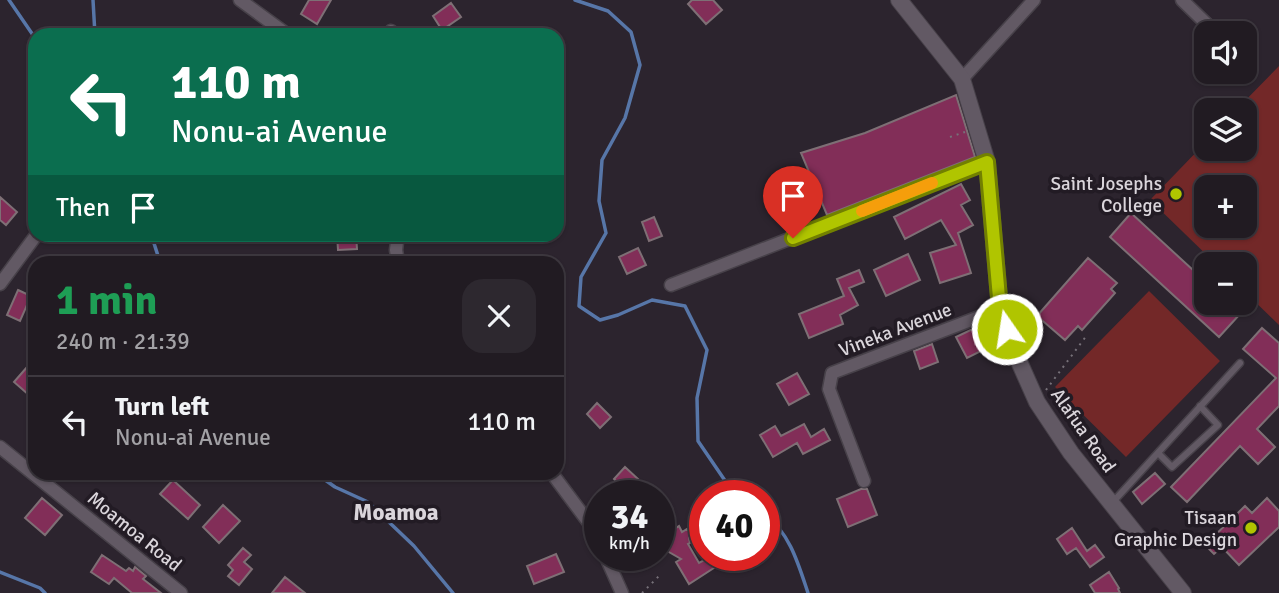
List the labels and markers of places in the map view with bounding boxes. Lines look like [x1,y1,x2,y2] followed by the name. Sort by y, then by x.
[763,166,823,238] pin
[1050,172,1162,218] place label: Saint Josephs College
[1168,186,1184,202] marker: Saint Josephs College
[1114,506,1237,552] place label: Tisaan Graphic Design
[1243,520,1259,536] marker: Tisaan Graphic Design

